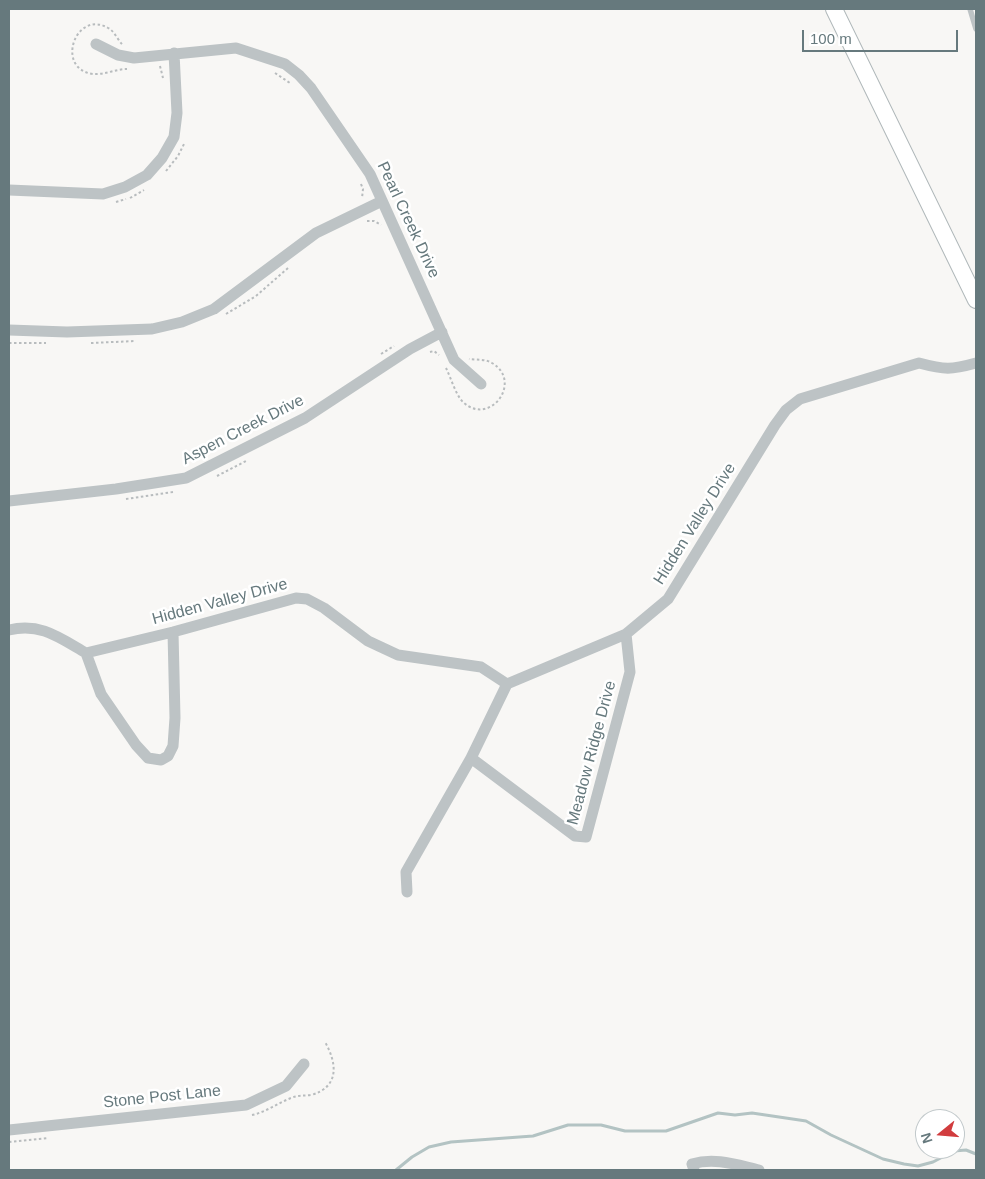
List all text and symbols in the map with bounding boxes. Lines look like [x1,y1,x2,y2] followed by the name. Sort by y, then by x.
[805,20,961,52] scale bar
[810,30,852,47] text: 100 m
[373,159,443,281] street label: Pearl Creek Drive
[179,391,307,469] street label: Aspen Creek Drive
[650,460,740,588] street label: Hidden Valley Drive
[150,575,290,629] street label: Hidden Valley Drive
[564,679,620,827] street label: Meadow Ridge Drive
[102,1081,222,1113] street label: Stone Post Lane
[915,1109,965,1159] north arrow
[917,1131,936,1145] text: N

